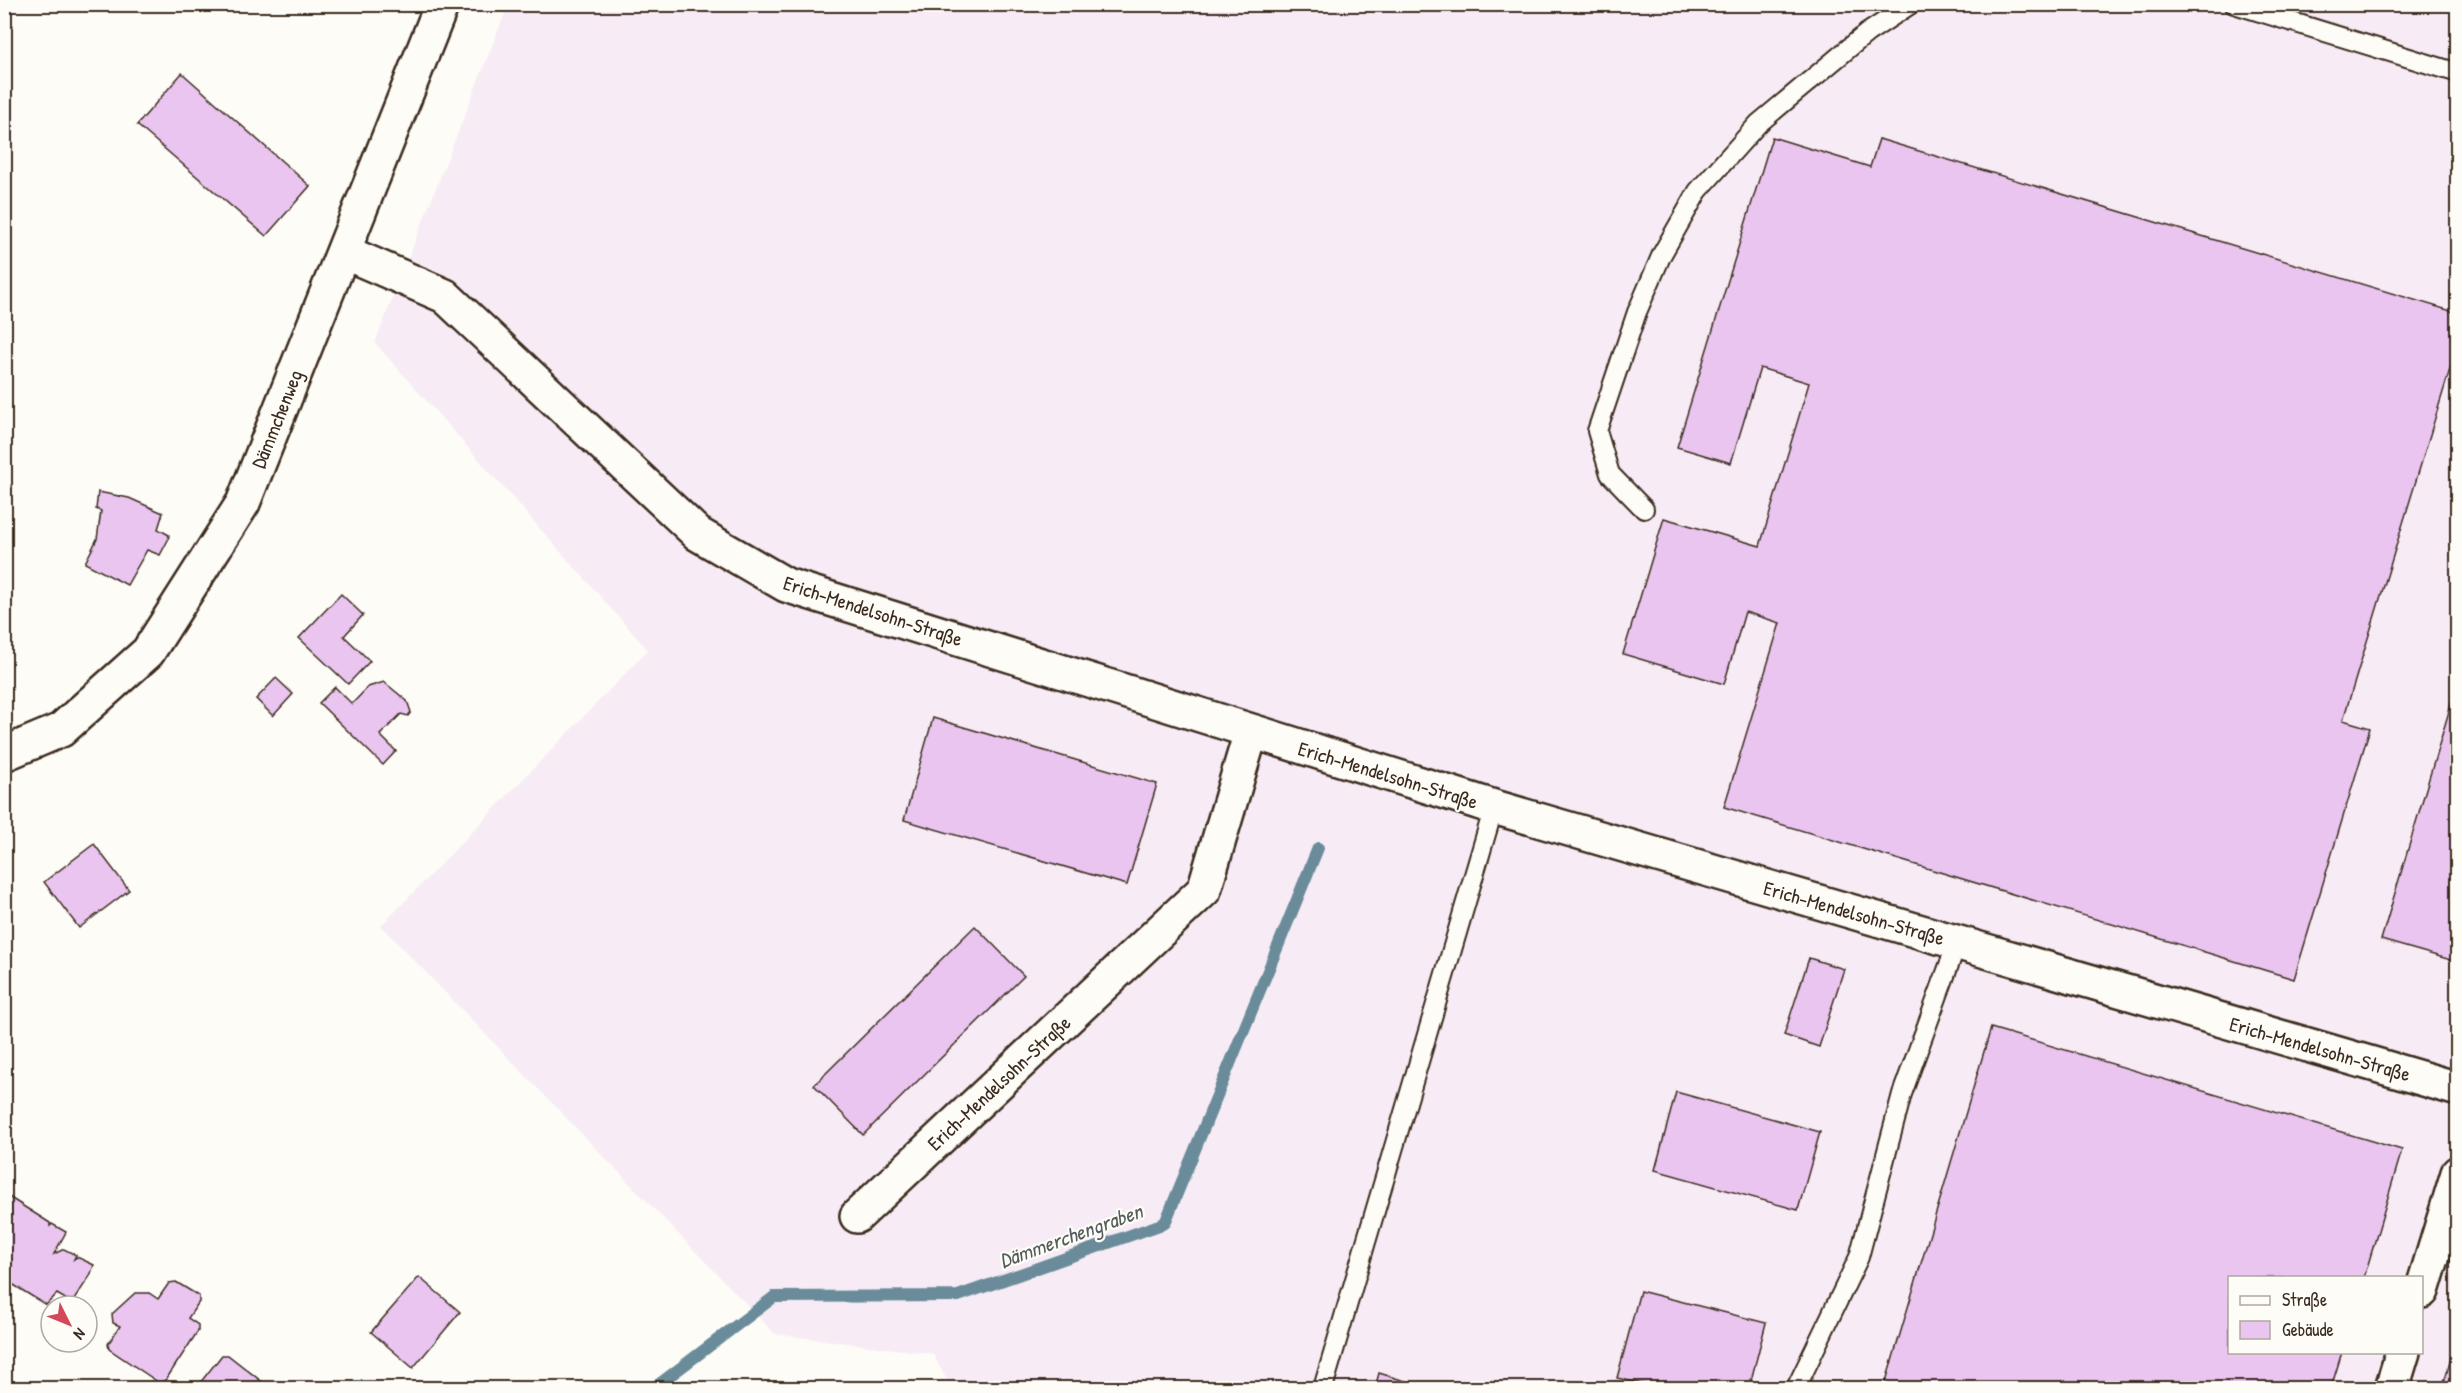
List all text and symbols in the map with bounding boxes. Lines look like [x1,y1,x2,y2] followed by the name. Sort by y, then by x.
[245,366,309,472] street label: Dämmchenweg
[780,569,966,652] street label: Erich-Mendelsohn-Straße
[1295,734,1481,815] street label: Erich-Mendelsohn-Straße
[1761,874,1948,951] street label: Erich-Mendelsohn-Straße
[921,1009,1076,1156] street label: Erich-Mendelsohn-Straße
[2227,1010,2414,1087] street label: Erich-Mendelsohn-Straße
[995,1196,1148,1275] water label: Dämmerchengraben
[2228,1276,2423,1354] legend
[2282,1287,2327,1312] text: Straße
[39,1294,99,1354] north arrow
[2282,1317,2334,1342] text: Gebäude
[69,1324,91,1345] text: N

